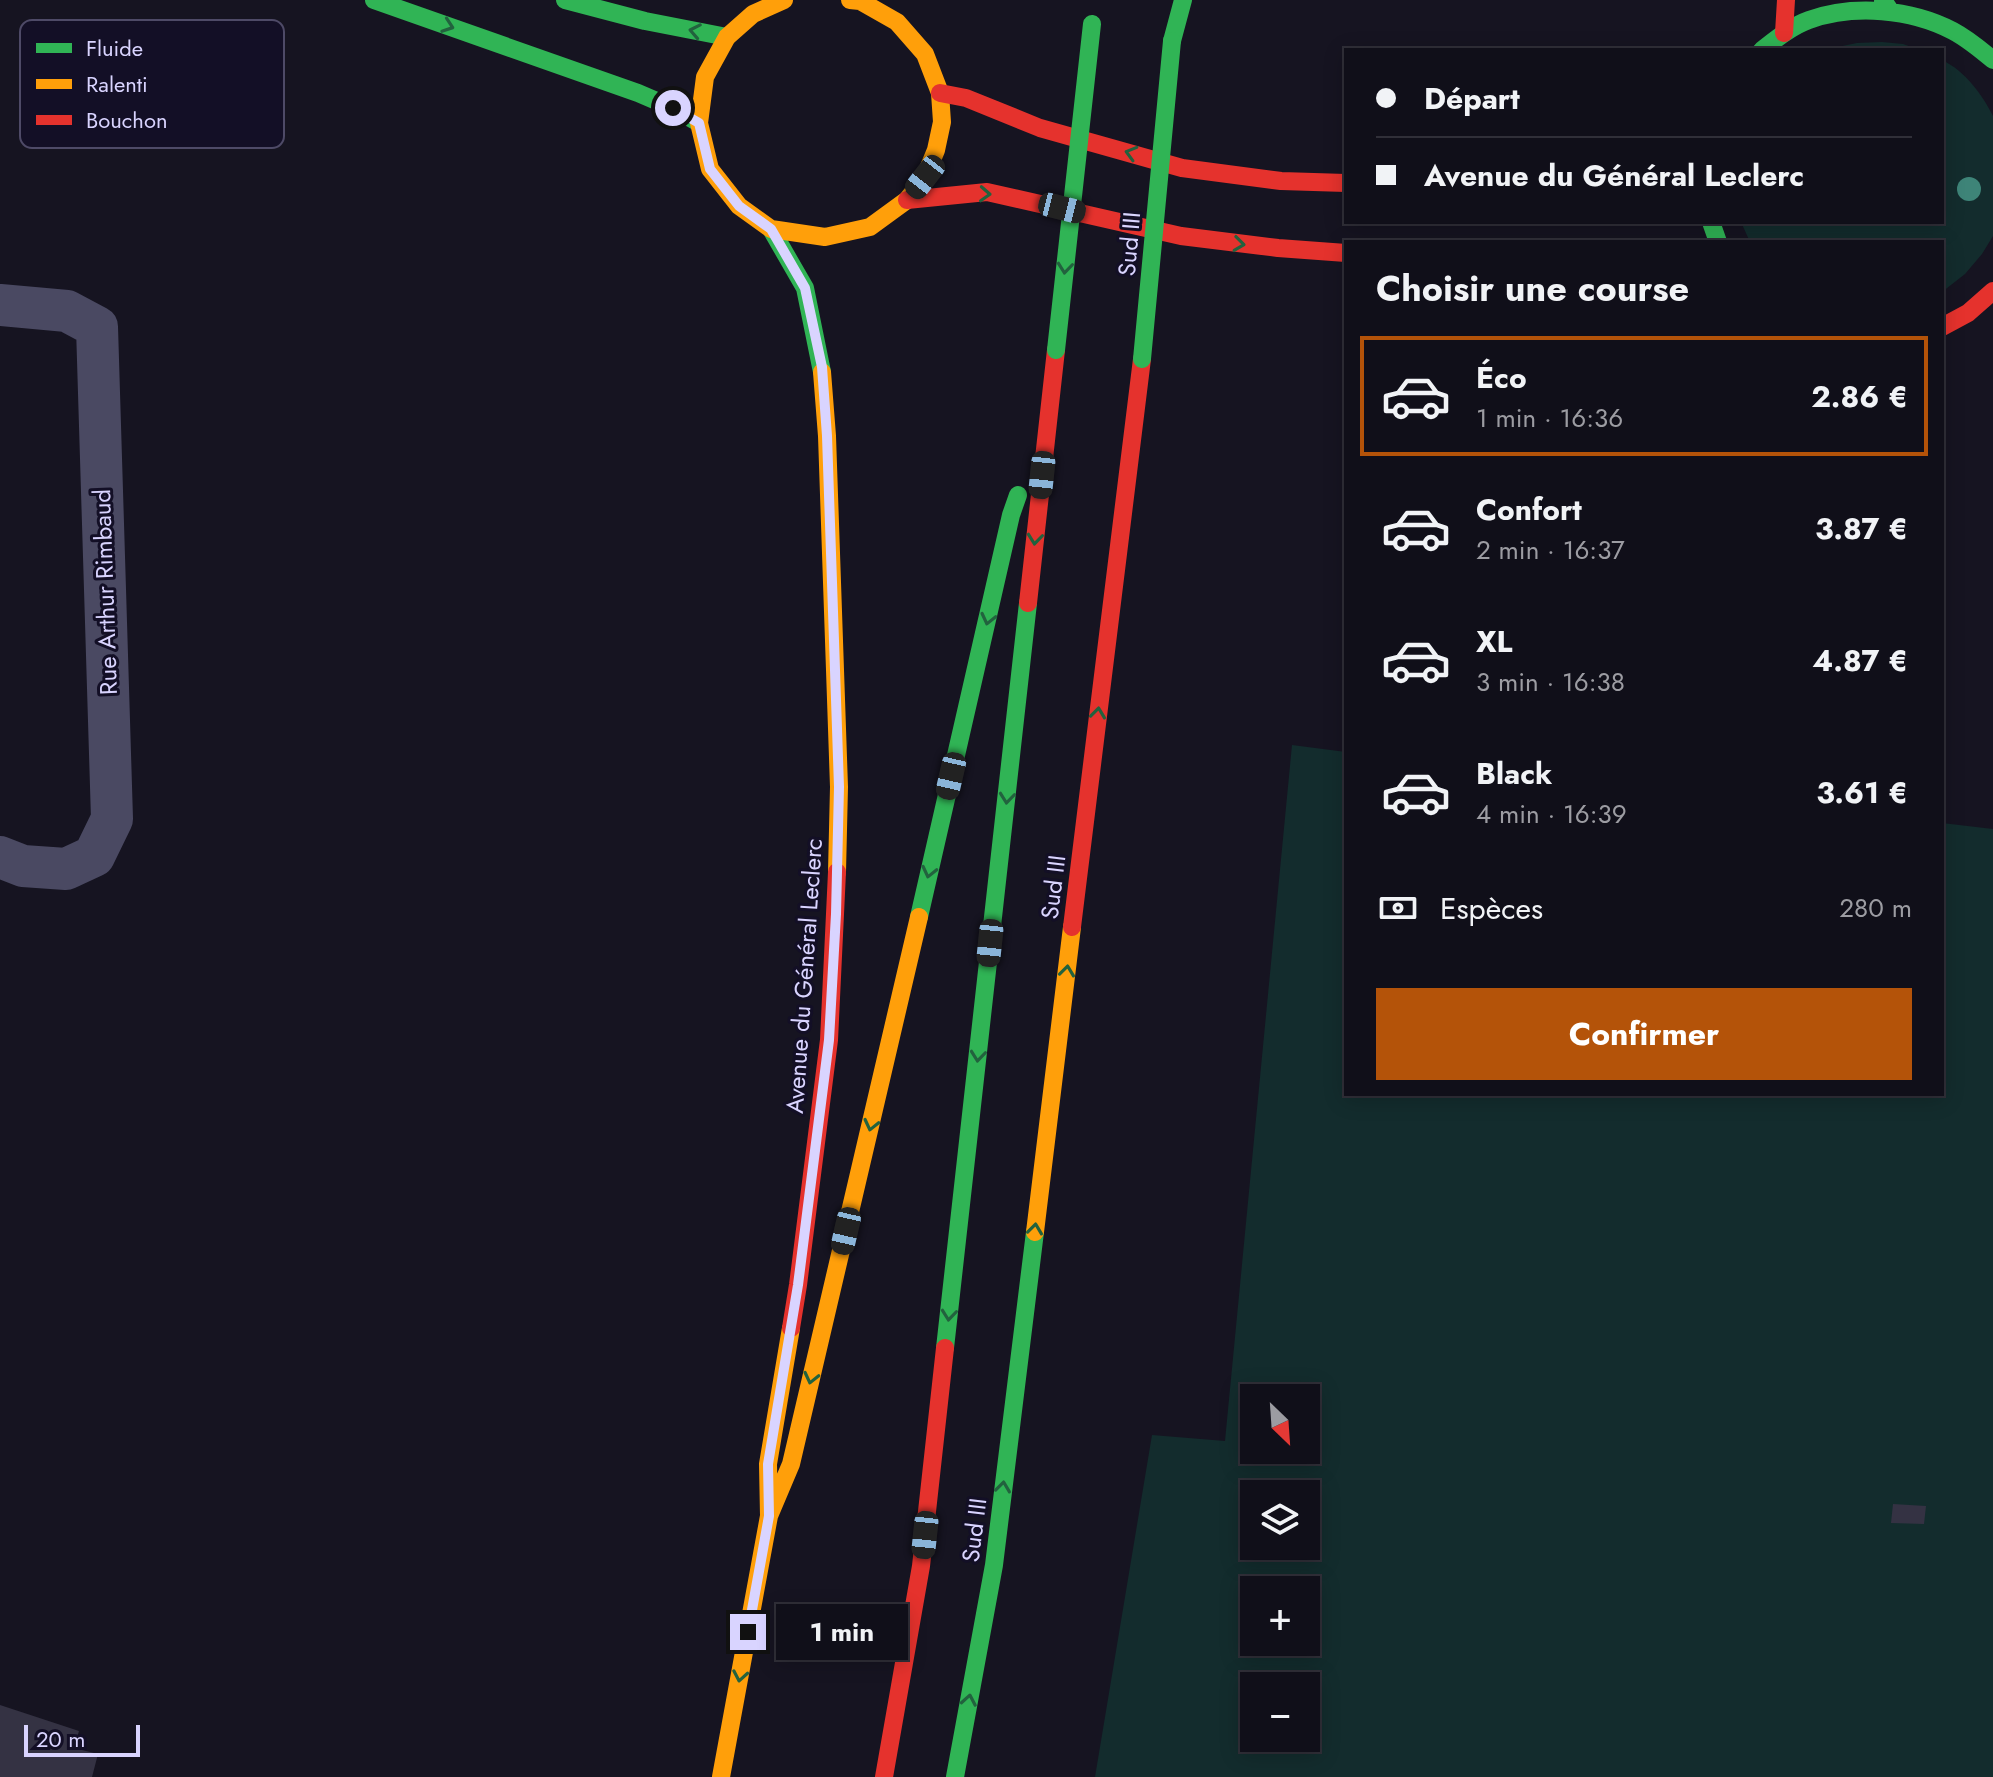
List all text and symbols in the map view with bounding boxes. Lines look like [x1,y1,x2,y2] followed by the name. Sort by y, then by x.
[440,16,454,32] one-way arrow
[20,20,284,148] legend
[688,23,702,40] one-way arrow
[86,32,143,64] text: Fluide
[86,68,148,100] text: Ralenti
[1424,77,1520,120] text: Départ
[655,90,691,126] route start
[86,104,167,136] text: Bouchon
[1124,146,1138,162] one-way arrow
[901,151,949,203] car
[1424,154,1804,197] text: Avenue du Général Leclerc
[979,185,992,202] one-way arrow
[1036,191,1088,225] car
[1109,210,1149,278] street label: Sud III
[1233,235,1246,252] one-way arrow
[1056,262,1073,275] one-way arrow
[1376,262,1689,314] text: Choisir une course
[1476,356,1527,399] text: Éco
[1380,360,1452,432] icon: car
[1811,375,1908,418] text: 2.86 €
[1476,399,1623,437] text: 1 min · 16:36
[1028,450,1056,500] car
[84,488,126,696] street label: Rue Arthur Rimbaud
[1476,488,1582,531] text: Confort
[1380,492,1452,564] icon: car
[1815,507,1908,550] text: 3.87 €
[1476,531,1625,569] text: 2 min · 16:37
[1027,533,1044,546] one-way arrow
[980,611,997,625] one-way arrow
[1476,620,1512,663] text: XL
[1380,624,1452,696] icon: car
[1812,639,1908,682] text: 4.87 €
[1476,663,1625,701] text: 3 min · 16:38
[1090,706,1107,719] one-way arrow
[934,750,968,802] car
[1476,752,1552,795] text: Black
[1380,756,1452,828] icon: car
[1816,771,1908,814] text: 3.61 €
[998,792,1015,805] one-way arrow
[1476,795,1627,833] text: 4 min · 16:39
[777,837,831,1115] street label: Avenue du Général Leclerc
[1032,853,1074,921] street label: Sud III
[921,865,938,878] one-way arrow
[1376,886,1420,930] icon: cash
[1440,887,1543,930] text: Espèces
[1839,889,1912,927] text: 280 m
[976,918,1004,968] car
[1058,964,1075,977] one-way arrow
[1376,988,1912,1080] button: Confirmer
[969,1050,986,1063] one-way arrow
[863,1118,880,1132] one-way arrow
[829,1205,863,1257] car
[1026,1222,1043,1236] one-way arrow
[941,1309,958,1322] one-way arrow
[803,1371,820,1385] one-way arrow
[1240,1384,1320,1464] north arrow
[1240,1384,1320,1752] map controls
[995,1480,1012,1493] one-way arrow
[1240,1480,1320,1560] button: layers
[953,1496,995,1564] street label: Sud III
[911,1510,939,1560] car
[1240,1576,1320,1656] button: +
[776,1604,908,1660] callout: 1 min
[810,1613,874,1651] text: 1 min
[730,1614,766,1650] route end
[732,1669,749,1682] one-way arrow
[1240,1672,1320,1752] button: −
[960,1694,977,1708] one-way arrow
[24,1721,140,1757] scale bar
[36,1723,85,1755] text: 20 m

